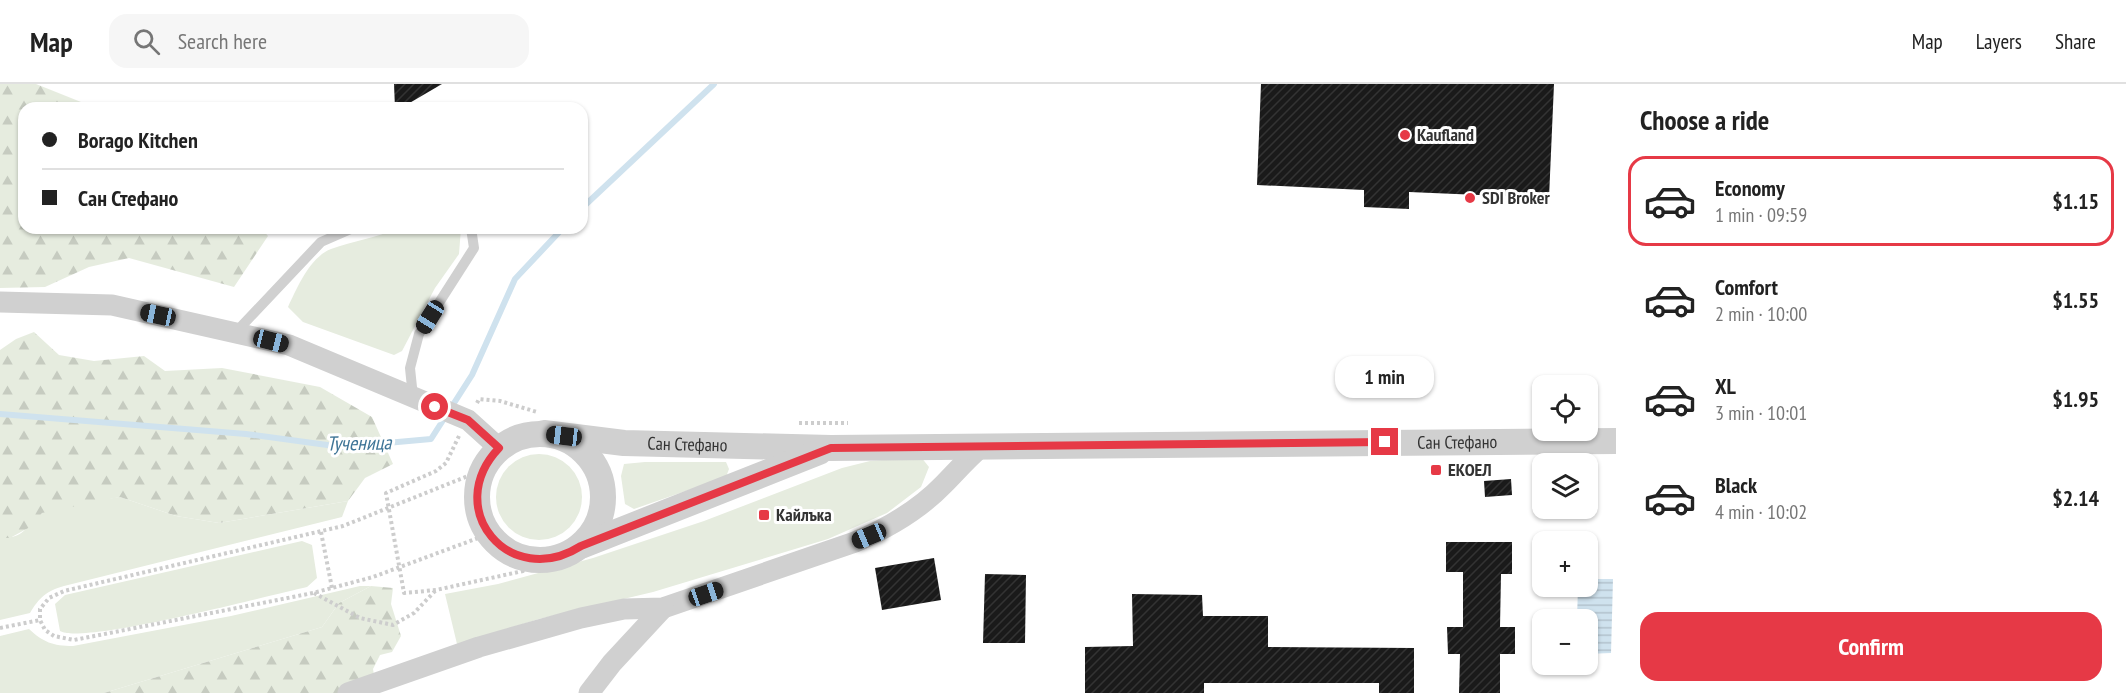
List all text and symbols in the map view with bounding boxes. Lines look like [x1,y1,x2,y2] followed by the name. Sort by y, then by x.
[109,14,529,68] search box
[30,23,73,60] text: Map
[130,25,163,58] icon: search
[178,27,267,55] text: Search here
[1912,28,1943,55] text: Map
[1976,28,2022,55] text: Layers
[2055,28,2096,55] text: Share
[1640,103,1769,137] text: Choose a ride
[1417,123,1474,146] place label: Kaufland
[78,126,198,154] text: Borago Kitchen
[1398,128,1412,142] marker: Kaufland
[1643,174,1697,228] icon: car
[1715,174,1785,202] text: Economy
[78,184,178,212] text: Сан Стефано
[1482,186,1551,209] place label: SDI Broker
[2052,187,2099,215] text: $1.15
[1463,191,1477,205] marker: SDI Broker
[1715,202,1807,228] text: 1 min · 09:59
[1643,273,1697,327] icon: car
[1715,273,1778,301] text: Comfort
[2052,286,2099,314] text: $1.55
[413,297,447,337] car
[1715,301,1807,327] text: 2 min · 10:00
[139,302,177,328] car
[251,328,291,354] car
[1336,355,1434,397] callout: 1 min
[1364,364,1405,390] text: 1 min
[1643,372,1697,426] icon: car
[1715,372,1736,400] text: XL
[1532,375,1598,675] map controls
[1532,375,1598,441] button: locate
[2052,385,2099,413] text: $1.95
[421,393,448,420] route start
[1715,400,1807,426] text: 3 min · 10:01
[545,425,583,447] car
[1371,428,1398,455] route end
[326,429,393,457] water label: Тученица
[1417,430,1498,454] street label: Сан Стефано
[647,432,728,456] street label: Сан Стефано
[1532,453,1598,519] button: layers
[1448,458,1492,481] place label: ЕКОЕЛ
[1429,463,1443,477] marker: ЕКОЕЛ
[1643,471,1697,525] icon: car
[1715,471,1757,499] text: Black
[2052,484,2099,512] text: $2.14
[1715,499,1807,525] text: 4 min · 10:02
[776,503,832,526] place label: Кайлъка
[757,508,771,522] marker: Кайлъка
[849,521,889,551] car
[1532,531,1598,597] button: +
[686,580,726,608] car
[1532,609,1598,675] button: −
[1640,612,2102,681] button: Confirm

